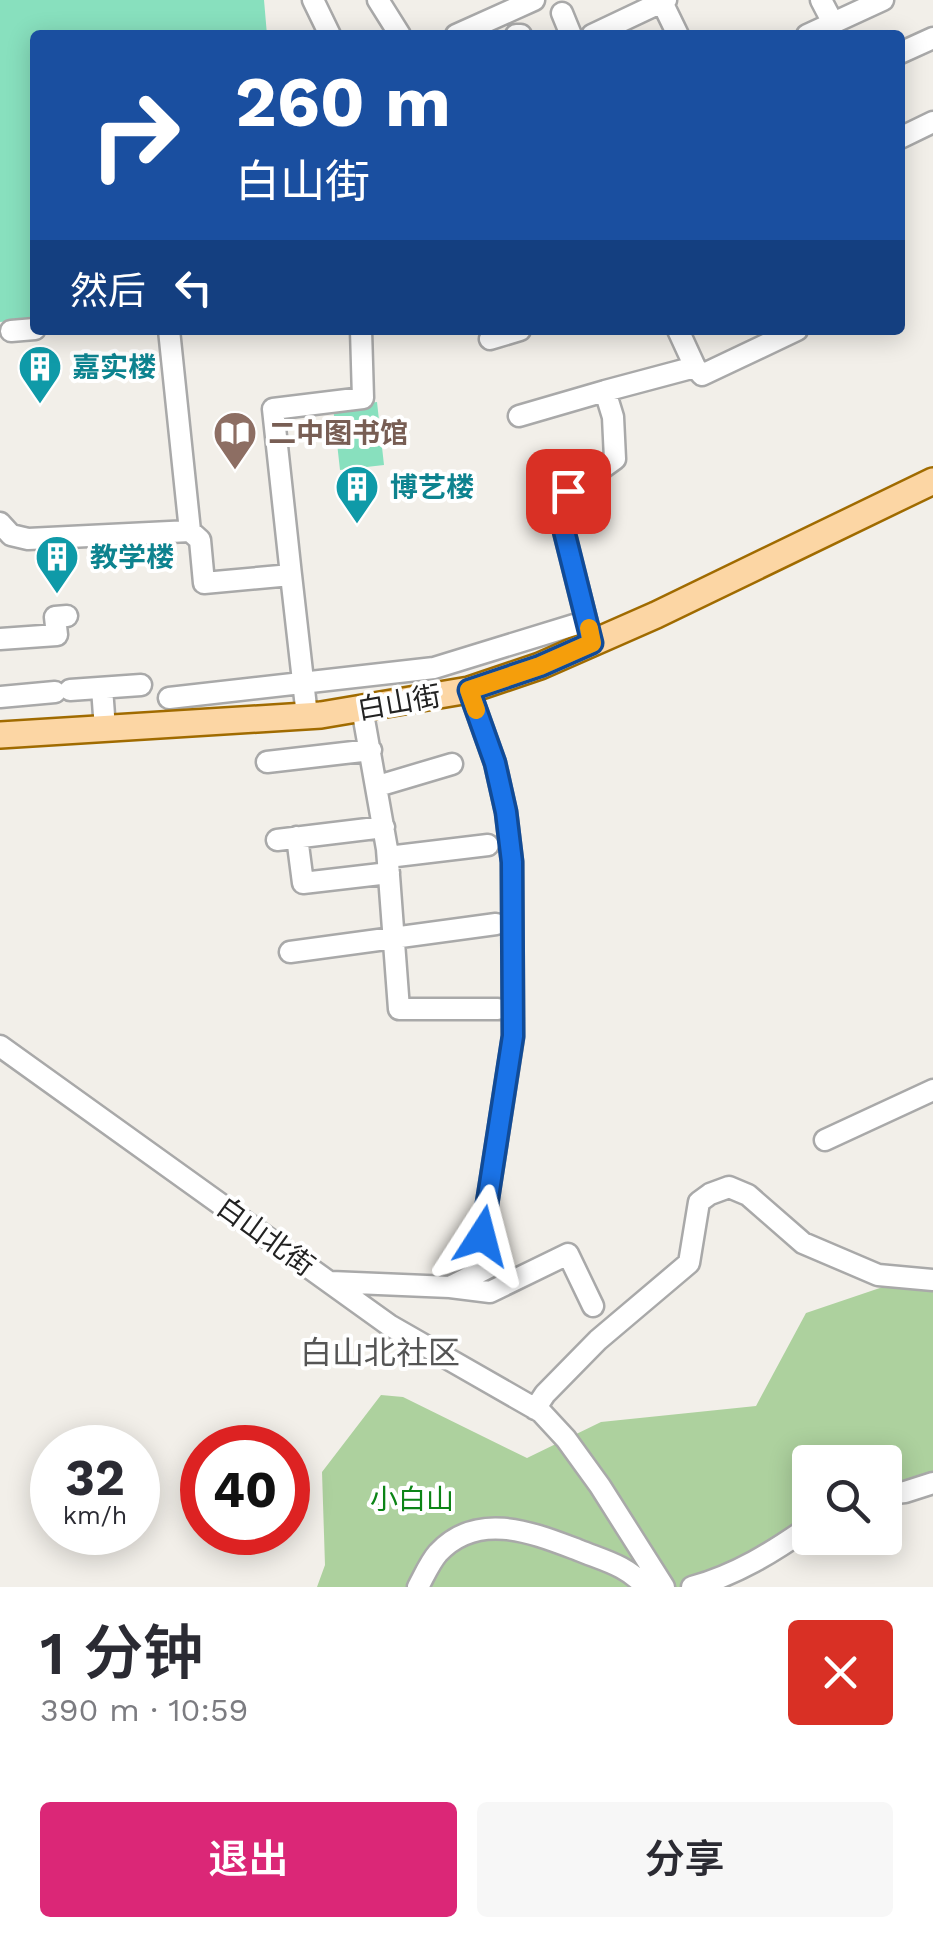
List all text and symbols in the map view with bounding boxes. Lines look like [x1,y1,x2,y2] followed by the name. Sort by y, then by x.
[235,61,451,143] text: 260 m
[70,70,200,200] icon: right
[235,155,370,208] text: 白山街
[166,260,221,315] icon: left
[70,269,146,313] text: 然后
[17,344,63,405] building icon: 嘉实楼
[72,351,156,384] place label: 嘉实楼
[212,410,258,471] library icon: 二中图书馆
[268,417,408,450] place label: 二中图书馆
[526,449,611,534] pin
[334,464,380,525] building icon: 博艺楼
[541,464,596,519] icon: arrive
[390,471,474,504] place label: 博艺楼
[34,534,80,595] building icon: 教学楼
[90,541,174,574] place label: 教学楼
[355,679,443,726] street label: 白山街
[430,1184,534,1288] position arrow
[211,1190,321,1283] street label: 白山北街
[300,1334,460,1372] district label: 白山北社区
[180,1425,310,1555] speed limit sign: 40
[792,1445,902,1555] map controls
[792,1445,902,1555] button: search
[65,1448,125,1507] text: 32
[370,1483,454,1516] park label: 小白山
[63,1501,127,1530] text: km/h
[40,1618,203,1689] text: 1 分钟
[788,1620,893,1725] button: close
[40,1691,248,1729] text: 390 m · 10:59
[40,1802,457,1917] button: 退出
[477,1802,893,1917] button: 分享

